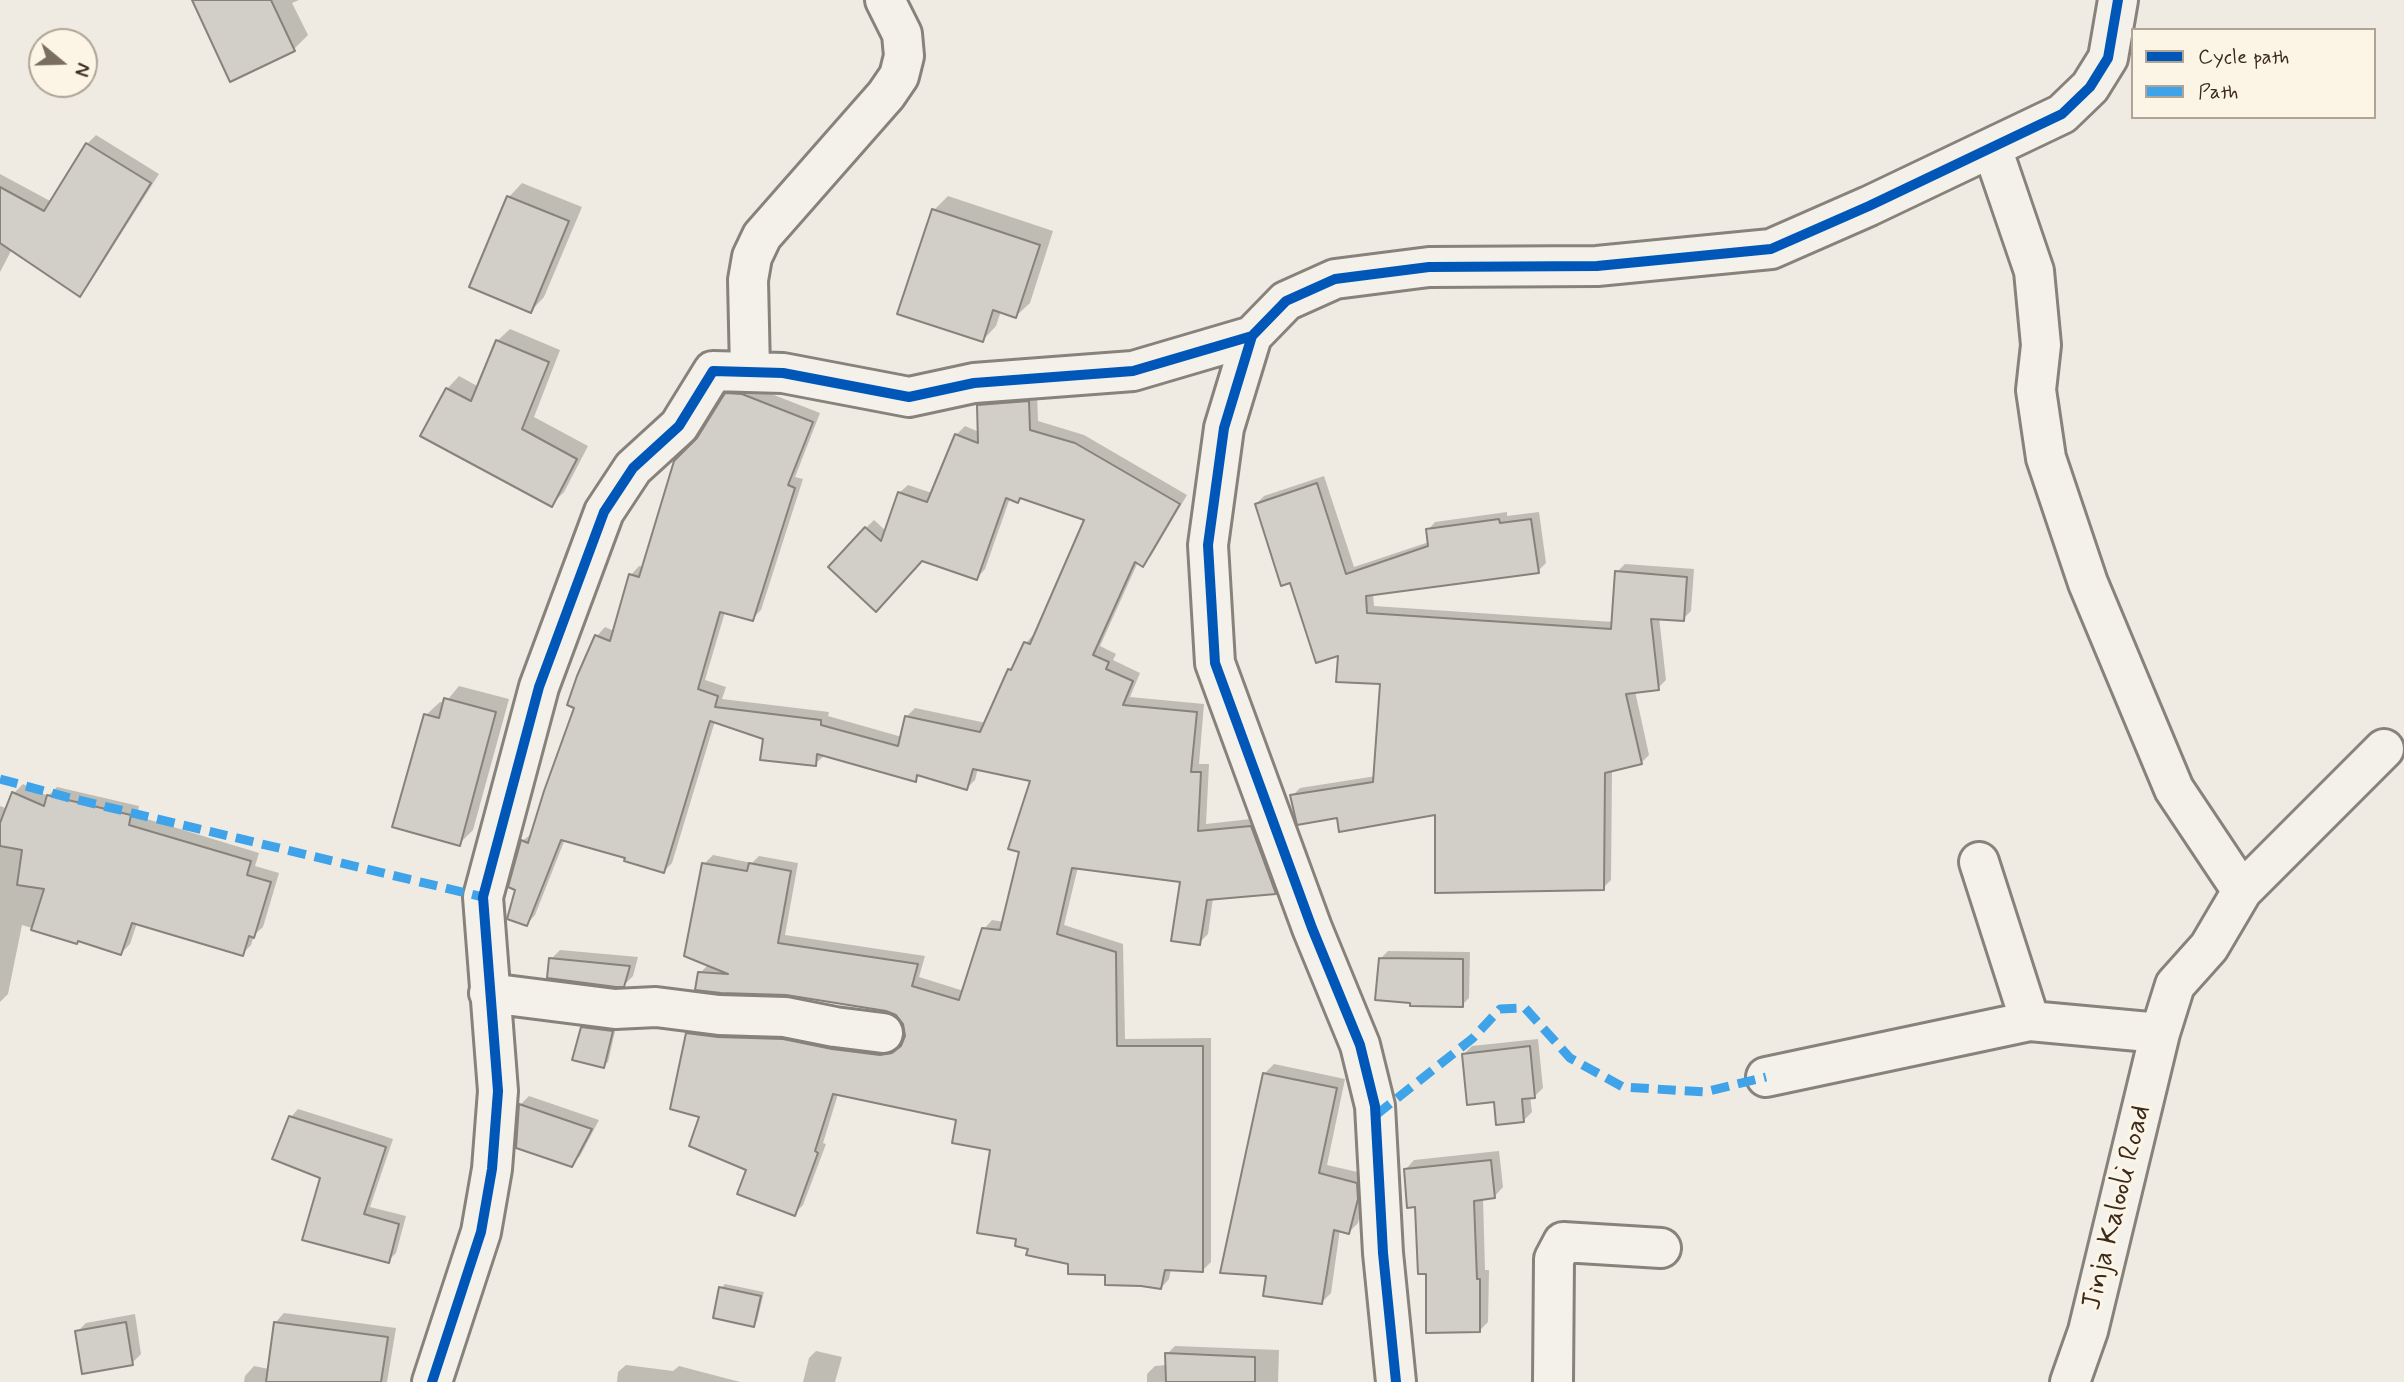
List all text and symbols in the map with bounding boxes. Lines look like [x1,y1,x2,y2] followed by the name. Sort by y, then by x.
[28,28,98,98] north arrow
[2131,28,2376,119] legend
[2198,43,2289,71] text: Cycle path
[68,59,95,79] text: N
[2198,78,2238,106] text: Path
[2076,1102,2160,1314] street label: Jinja Kalooli Road

